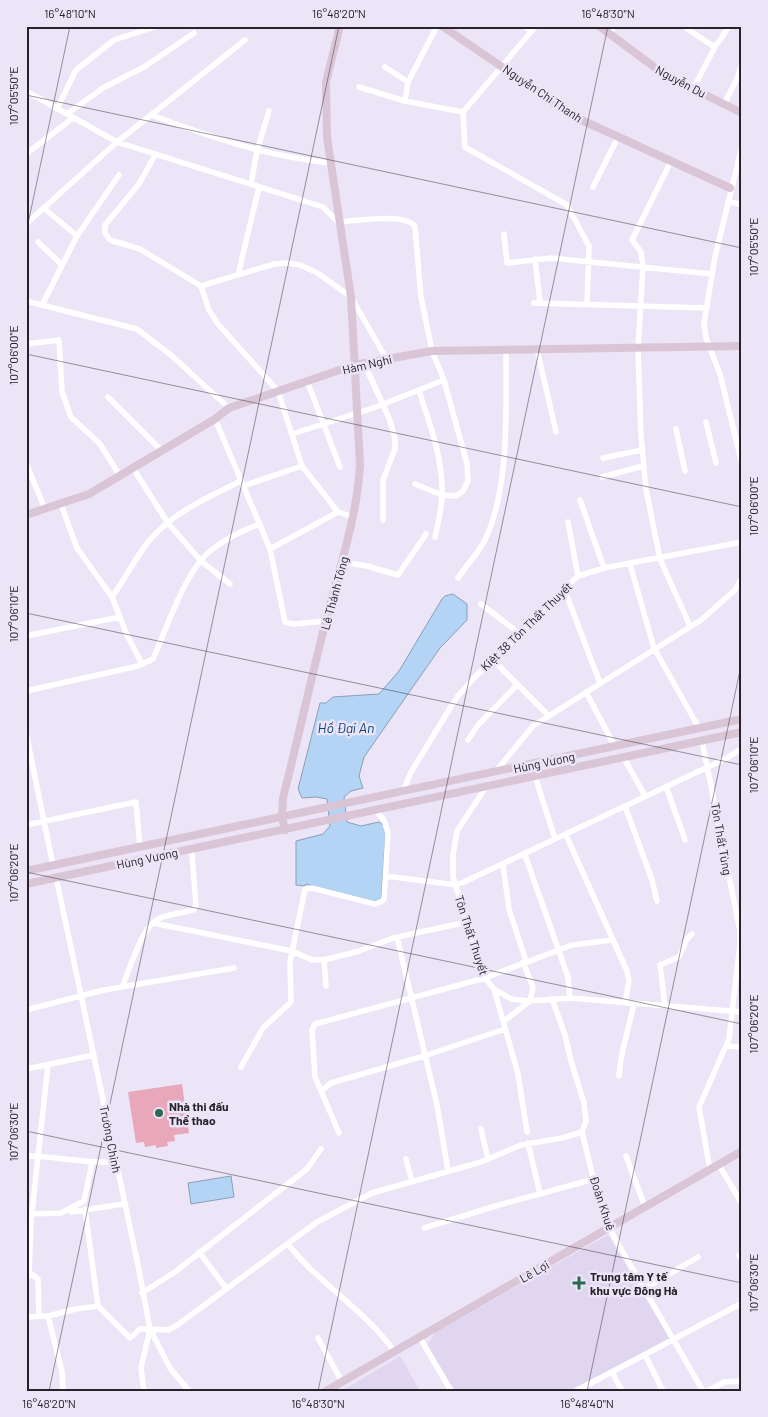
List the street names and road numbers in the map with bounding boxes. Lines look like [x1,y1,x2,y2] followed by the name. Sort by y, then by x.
[501,61,585,125] street label: Nguyễn Chí Thanh
[653,62,709,100] street label: Nguyễn Du
[341,352,393,376] street label: Hàm Nghi
[317,555,351,631] street label: Lê Thánh Tông
[477,579,575,673] street label: Kiệt 38 Tôn Thất Thuyết
[512,749,576,775] street label: Hùng Vương
[709,802,735,876] street label: Tôn Thất Tùng
[115,845,179,871] street label: Hùng Vương
[452,893,492,977] street label: Tôn Thất Thuyết
[98,1104,124,1174] street label: Trường Chinh
[588,1174,618,1232] street label: Đoàn Khuê
[517,1257,551,1285] street label: Lê Lợi

